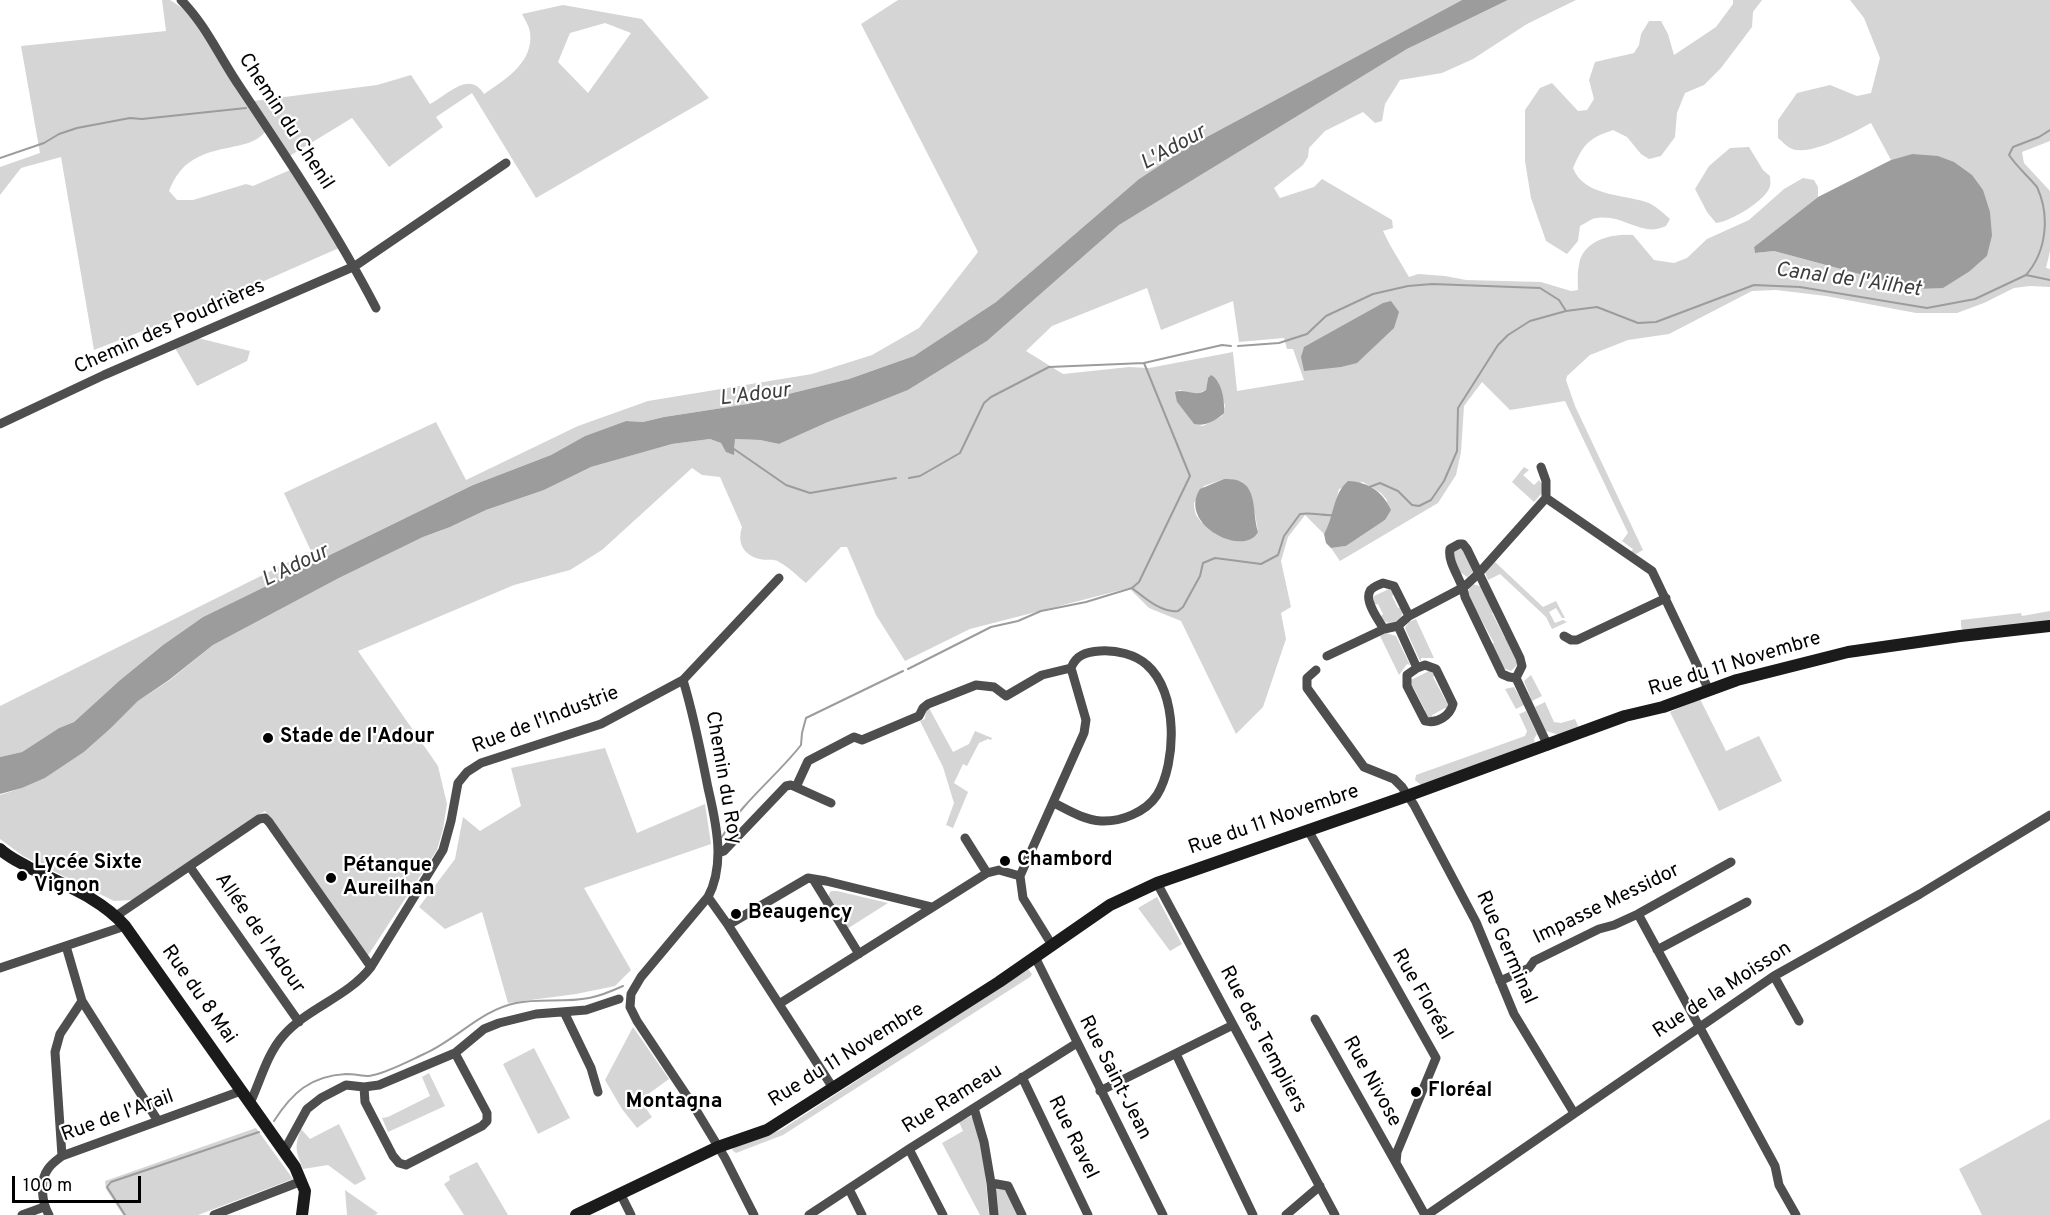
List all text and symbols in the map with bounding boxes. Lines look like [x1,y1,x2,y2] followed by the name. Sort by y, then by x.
[232,49,338,195] street label: Chemin du Chenil
[1137,121,1211,177] water label: L'Adour
[1774,258,1922,304] water label: Canal de l'Ailhet
[71,275,269,381] street label: Chemin des Poudrières
[718,379,792,413] water label: L'Adour
[258,540,334,594] water label: L'Adour
[1646,627,1824,703] street label: Rue du 11 Novembre
[469,682,623,760] street label: Rue de l'Industrie
[698,709,746,847] street label: Chemin du Roy
[280,726,434,750] place label: Stade de l'Adour
[261,731,275,745] marker: Stade de l'Adour
[1186,781,1362,861] street label: Rue du 11 Novembre
[1017,849,1113,873] place label: Chambord
[34,852,142,899] place label: Lycée Sixte Vignon
[998,854,1012,868] marker: Chambord
[343,855,435,902] place label: Pétanque Aureilhan
[1530,859,1684,951] street label: Impasse Messidor
[15,869,29,883] marker: Lycée Sixte Vignon
[209,869,309,999] street label: Allée de l'Adour
[324,871,338,885] marker: Pétanque Aureilhan
[1469,888,1541,1008] street label: Rue Germinal
[748,902,852,926] place label: Beaugency
[729,907,743,921] marker: Beaugency
[1649,937,1797,1045] street label: Rue de la Moisson
[155,941,241,1049] street label: Rue du 8 Mai
[1385,945,1457,1045] street label: Rue Floréal
[1213,962,1311,1118] street label: Rue des Templiers
[765,998,929,1114] street label: Rue du 11 Novembre
[1072,1012,1156,1144] street label: Rue Saint-Jean
[1336,1032,1406,1132] street label: Rue Nivose
[899,1060,1007,1140] street label: Rue Rameau
[1428,1080,1492,1104] place label: Floréal
[1409,1085,1423,1099] marker: Floréal
[59,1086,177,1148] street label: Rue de l'Arail
[625,1090,723,1116] district label: Montagna
[1042,1093,1102,1183] street label: Rue Ravel
[15,1164,144,1202] scale bar
[23,1175,72,1198] text: 100 m

